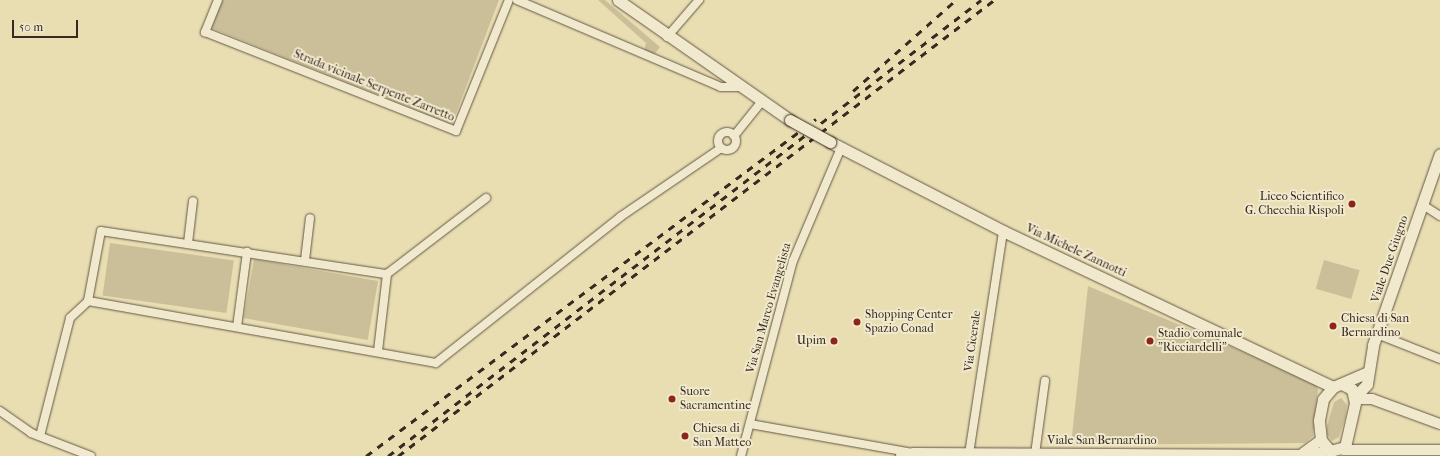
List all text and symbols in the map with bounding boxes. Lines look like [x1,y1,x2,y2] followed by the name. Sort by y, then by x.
[14,12,80,38] scale bar
[19,20,43,34] text: 50 m
[291,47,457,125] street label: Strada vicinale Serpente Zarretto
[1245,190,1344,218] place label: Liceo Scientifico G. Checchia Rispoli
[1347,199,1357,209] marker: Liceo Scientifico G. Checchia Rispoli
[1368,214,1412,304] street label: Viale Due Giugno
[1024,221,1128,281] street label: Via Michele Zannotti
[743,241,795,375] street label: Via San Marco Evangelista
[865,308,953,336] place label: Shopping Center Spazio Conad
[962,309,984,373] street label: Via Cicerale
[1341,312,1409,340] place label: Chiesa di San Bernardino
[852,317,862,327] marker: Shopping Center Spazio Conad
[1328,321,1338,331] marker: Chiesa di San Bernardino
[1158,327,1242,355] place label: Stadio comunale "Ricciardelli"
[797,334,826,348] place label: Upim
[829,336,839,346] marker: Upim
[1145,336,1155,346] marker: Stadio comunale "Ricciardelli"
[680,385,751,413] place label: Suore Sacramentine
[667,394,677,404] marker: Suore Sacramentine
[693,422,751,450] place label: Chiesa di San Matteo
[680,431,690,441] marker: Chiesa di San Matteo
[1047,434,1157,448] street label: Viale San Bernardino

